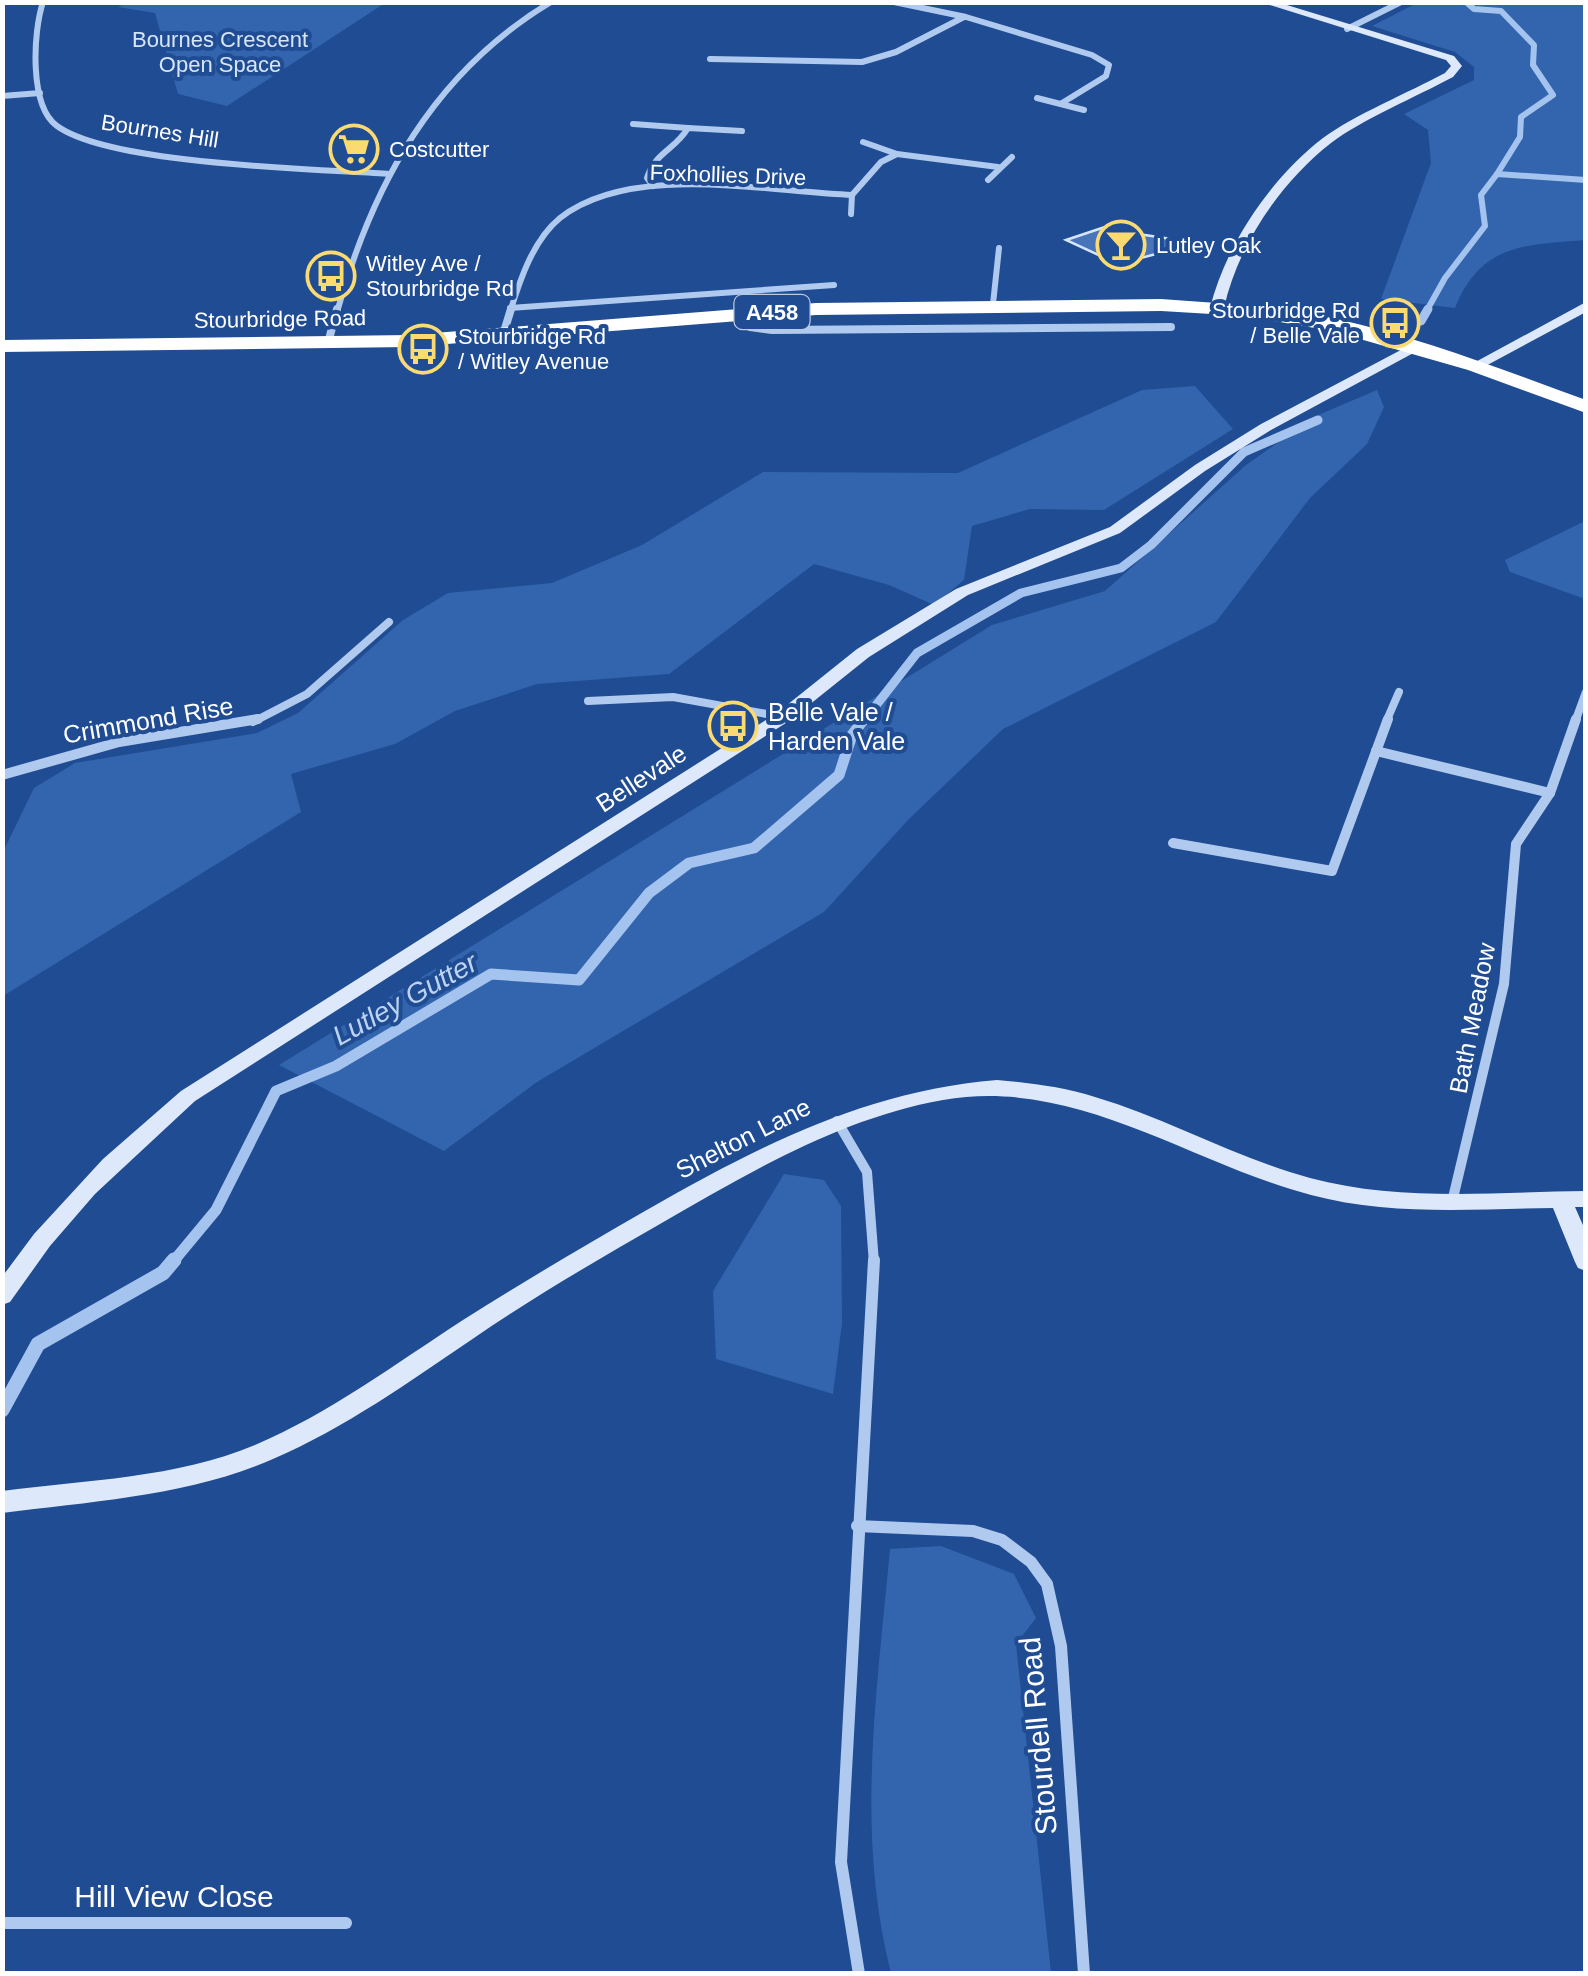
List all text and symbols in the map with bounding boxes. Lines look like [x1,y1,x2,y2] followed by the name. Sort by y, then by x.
[132,27,308,77] park label: Bournes Crescent Open Space
[99,109,221,153] street label: Bournes Hill
[328,123,380,175] supermarket icon: Costcutter
[389,137,489,162] place label: Costcutter
[649,160,807,190] street label: Foxhollies Drive
[1095,219,1147,271] bar icon: Lutley Oak
[1156,233,1262,258] place label: Lutley Oak
[305,250,357,302] bus stop icon: Witley Ave / Stourbridge Rd
[366,251,514,301] place label: Witley Ave / Stourbridge Rd
[734,295,810,329] road number: A458
[1369,297,1421,349] bus stop icon: Stourbridge Rd / Belle Vale
[1212,298,1360,348] place label: Stourbridge Rd / Belle Vale
[194,305,366,333] street label: Stourbridge Road
[397,323,449,375] bus stop icon: Stourbridge Rd / Witley Avenue
[458,324,609,374] place label: Stourbridge Rd / Witley Avenue
[61,691,235,749] street label: Crimmond Rise
[768,698,905,755] place label: Belle Vale / Harden Vale
[707,700,759,752] bus stop icon: Belle Vale / Harden Vale
[591,739,691,817] street label: Bellevale
[1444,939,1501,1096] street label: Bath Meadow
[327,946,484,1051] water label: Lutley Gutter
[671,1092,815,1184] street label: Shelton Lane
[1013,1636,1063,1836] street label: Stourdell Road
[74,1880,274,1913] street label: Hill View Close

